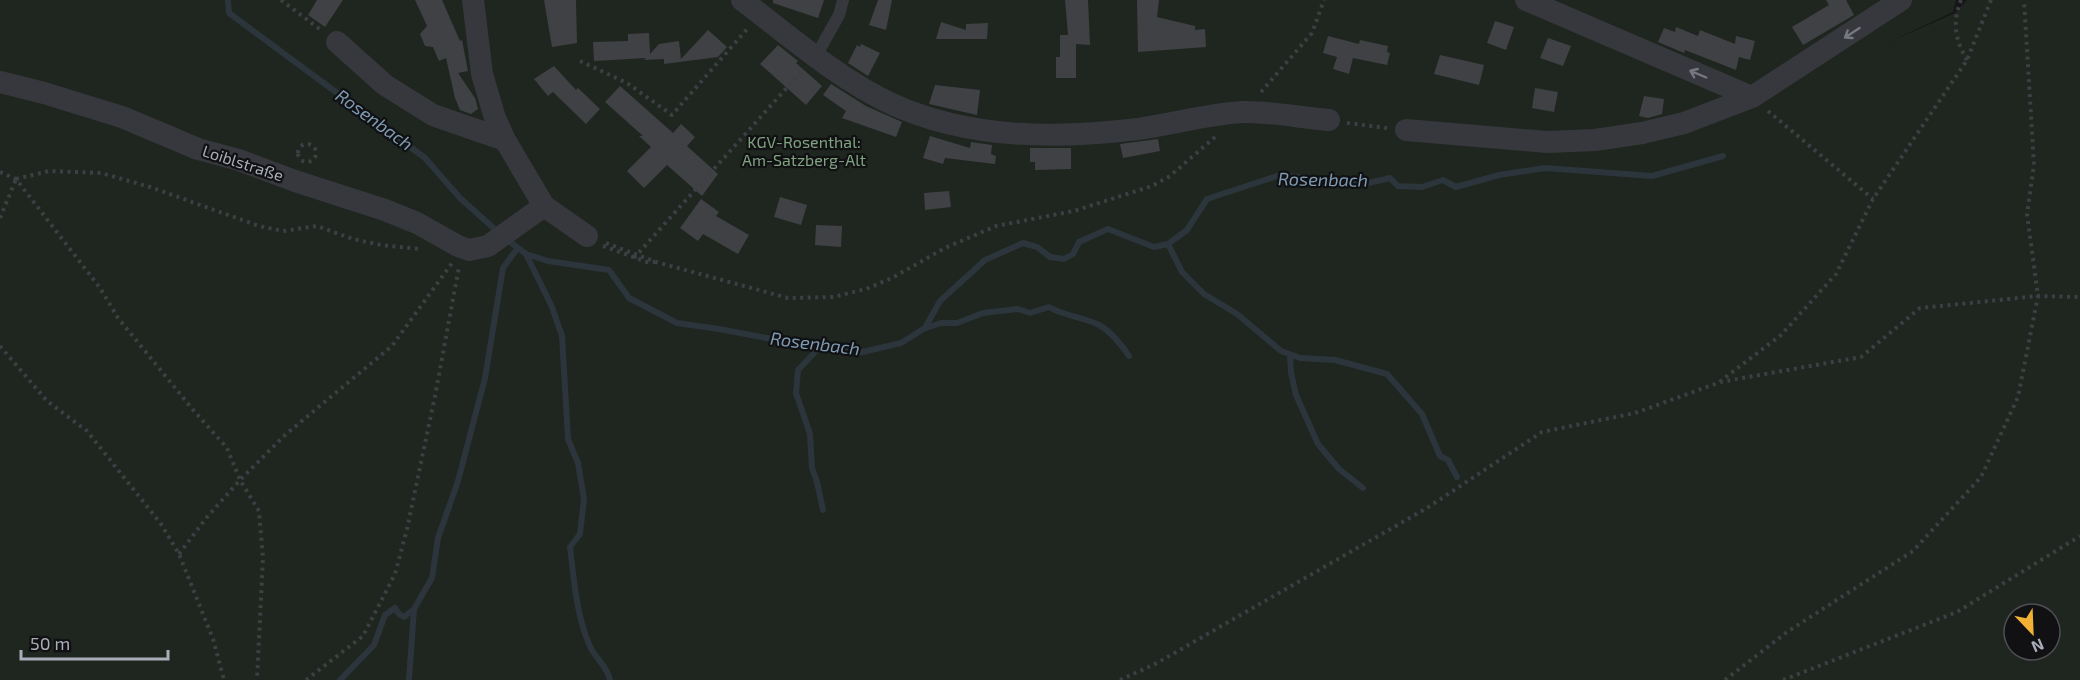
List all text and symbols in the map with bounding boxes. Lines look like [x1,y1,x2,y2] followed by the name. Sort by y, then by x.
[1844,27,1861,39] one-way arrow
[1689,68,1708,79] one-way arrow
[332,84,417,155] water label: Rosenbach
[742,132,866,169] park label: KGV-Rosenthal: Am-Satzberg-Alt
[200,141,286,185] street label: Loiblstraße
[1278,167,1368,191] water label: Rosenbach
[769,327,861,359] water label: Rosenbach
[2002,602,2062,662] north arrow
[21,623,168,661] scale bar
[30,632,70,654] text: 50 m
[2029,635,2047,657] text: N

